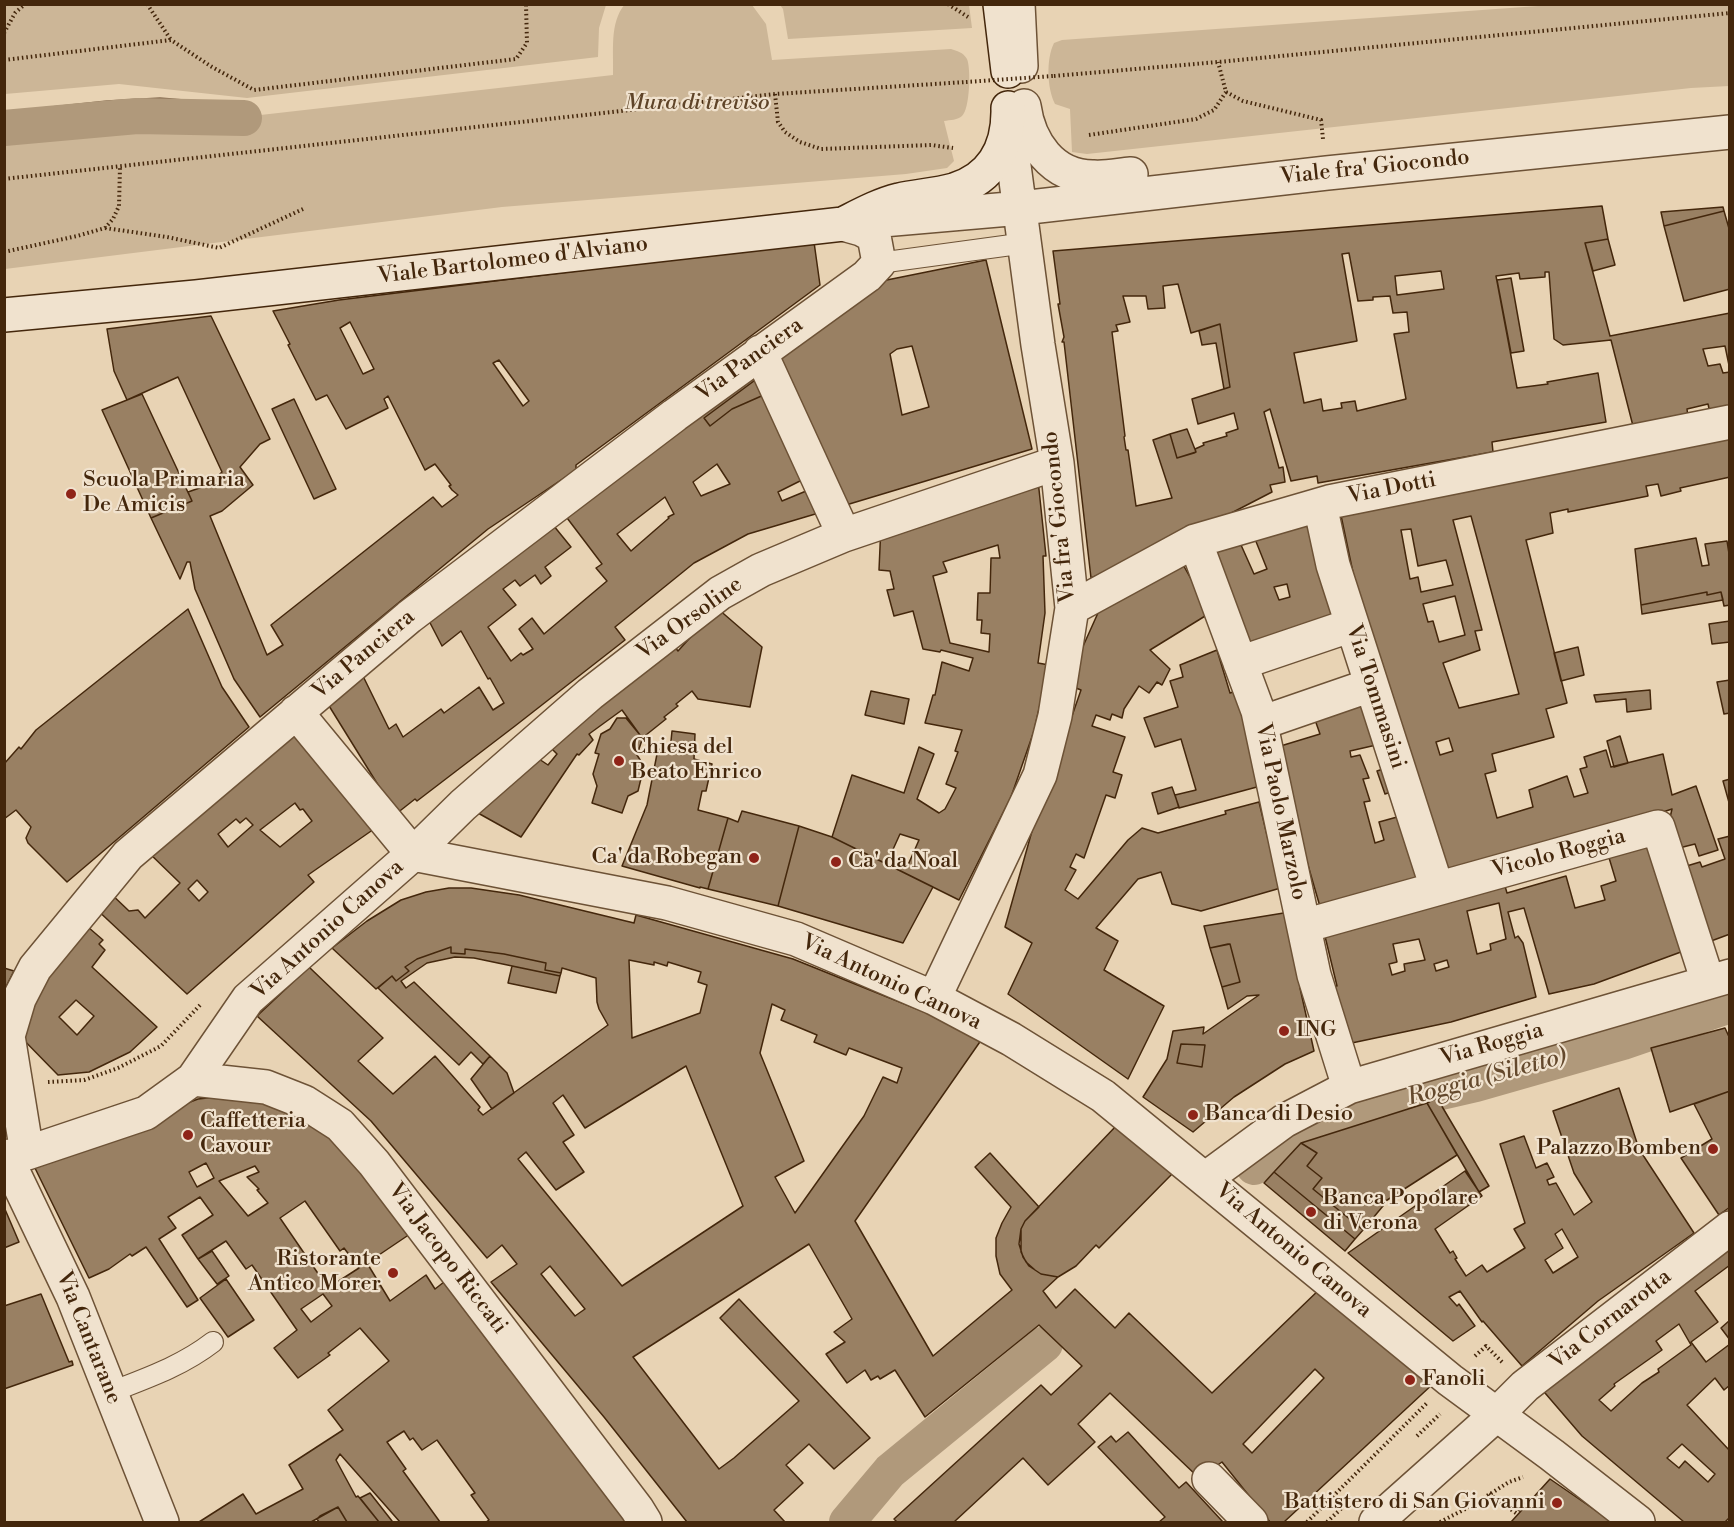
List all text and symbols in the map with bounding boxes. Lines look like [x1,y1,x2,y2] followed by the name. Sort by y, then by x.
[624,91,770,117] park label: Mura di treviso
[1279,145,1471,191] street label: Viale fra' Giocondo
[376,231,650,291] street label: Viale Bartolomeo d'Alviano
[691,312,809,408] street label: Via Panciera
[1038,430,1082,604] street label: Via fra' Giocondo
[83,468,245,520] place label: Scuola Primaria De Amicis
[1346,468,1438,510] street label: Via Dotti
[64,487,78,501] marker: Scuola Primaria De Amicis
[632,572,748,666] street label: Via Orsoline
[307,605,421,705] street label: Via Panciera
[1339,621,1411,773] street label: Via Tommasini
[1248,721,1312,903] street label: Via Paolo Marzolo
[631,735,762,786] place label: Chiesa del Beato Enrico
[612,754,626,768] marker: Chiesa del Beato Enrico
[1489,823,1629,885] street label: Vicolo Roggia
[591,845,742,871] place label: Ca' da Robegan
[848,849,958,875] place label: Ca' da Noal
[747,851,761,865] marker: Ca' da Robegan
[246,855,410,1005] street label: Via Antonio Canova
[829,855,843,869] marker: Ca' da Noal
[797,930,985,1036] street label: Via Antonio Canova
[1296,1018,1337,1044] place label: ING
[1437,1018,1547,1072] street label: Via Roggia
[1277,1024,1291,1038] marker: ING
[1404,1043,1570,1113] water label: Roggia (Siletto)
[1205,1102,1353,1128] place label: Banca di Desio
[1186,1108,1200,1122] marker: Banca di Desio
[200,1109,306,1160] place label: Caffetteria Cavour
[181,1128,195,1142] marker: Caffetteria Cavour
[1536,1136,1701,1162] place label: Palazzo Bomben
[1706,1142,1720,1156] marker: Palazzo Bomben
[382,1178,512,1340] street label: Via Jacopo Riccati
[1209,1178,1377,1324] street label: Via Antonio Canova
[1323,1186,1479,1238] place label: Banca Popolare di Verona
[1304,1205,1318,1219] marker: Banca Popolare di Verona
[248,1247,381,1298] place label: Ristorante Antico Morer
[1545,1264,1677,1376] street label: Via Cornarotta
[386,1266,400,1280] marker: Ristorante Antico Morer
[49,1268,127,1408] street label: Via Cantarane
[1422,1367,1485,1393] place label: Fanoli
[1403,1373,1417,1387] marker: Fanoli
[1284,1490,1545,1516] place label: Battistero di San Giovanni
[1550,1496,1564,1510] marker: Battistero di San Giovanni

